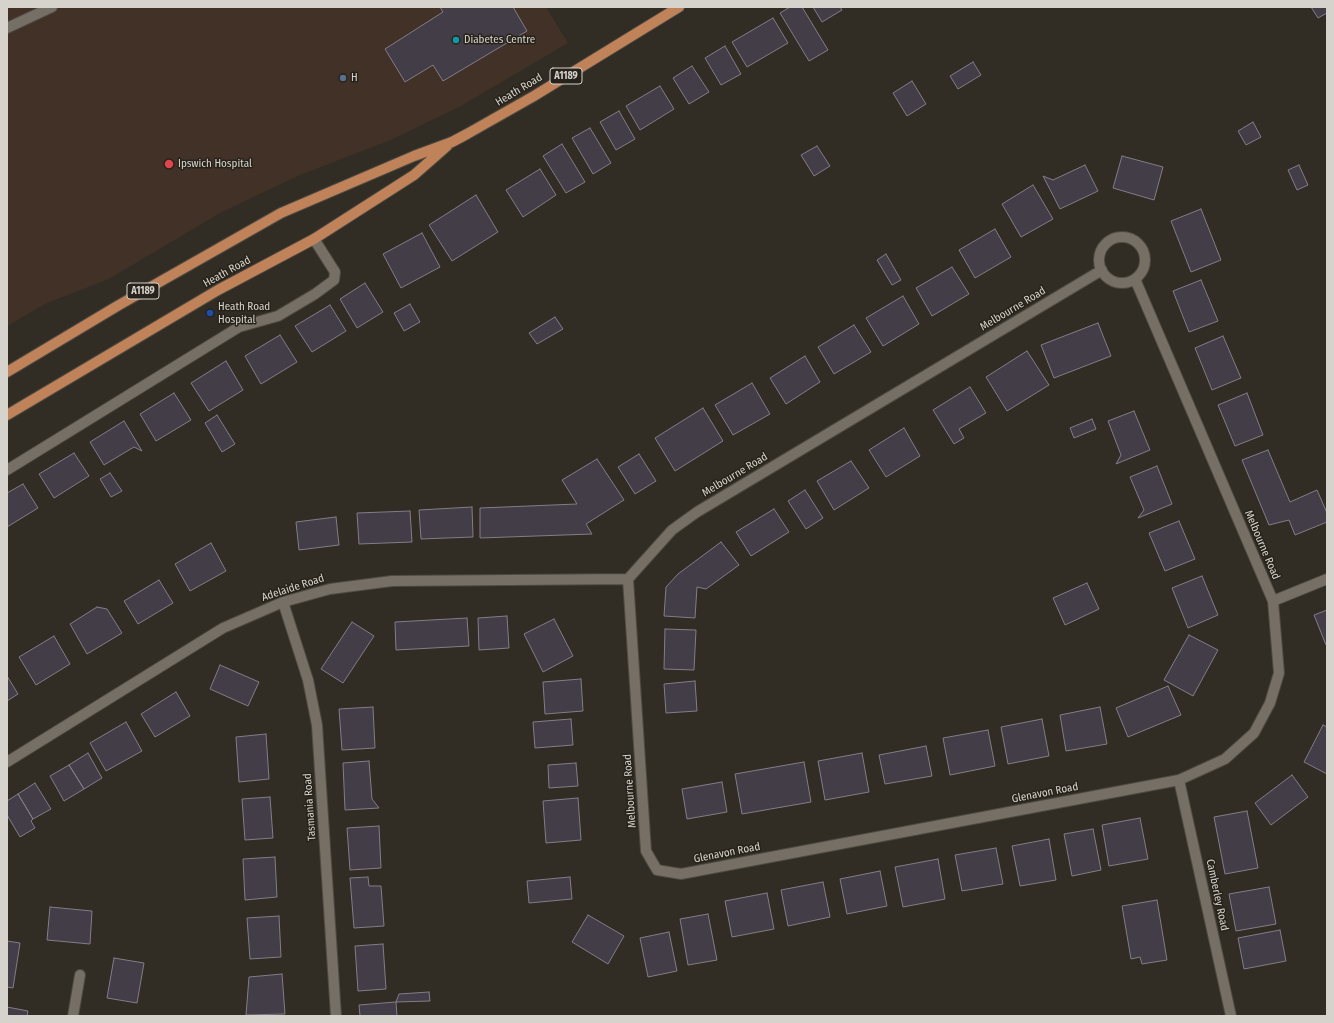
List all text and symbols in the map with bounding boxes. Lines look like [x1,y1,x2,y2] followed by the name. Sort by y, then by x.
[464,33,535,47] place label: Diabetes Centre
[451,35,461,45] marker: Diabetes Centre
[550,68,582,84] road number: A1189
[351,71,358,85] place label: H
[493,71,545,109] street label: Heath Road
[338,73,348,83] marker: H
[178,157,252,171] place label: Ipswich Hospital
[163,158,175,170] marker: Ipswich Hospital
[201,254,253,290] street label: Heath Road
[127,283,159,299] road number: A1189
[978,284,1048,334] street label: Melbourne Road
[218,300,270,326] place label: Heath Road Hospital
[205,308,215,318] marker: Heath Road Hospital
[700,450,770,500] street label: Melbourne Road
[1241,508,1283,582] street label: Melbourne Road
[260,572,326,604] street label: Adelaide Road
[621,754,639,828] street label: Melbourne Road
[301,773,319,841] street label: Tasmania Road
[1011,780,1079,806] street label: Glenavon Road
[693,840,761,866] street label: Glenavon Road
[1203,858,1231,932] street label: Camberley Road

